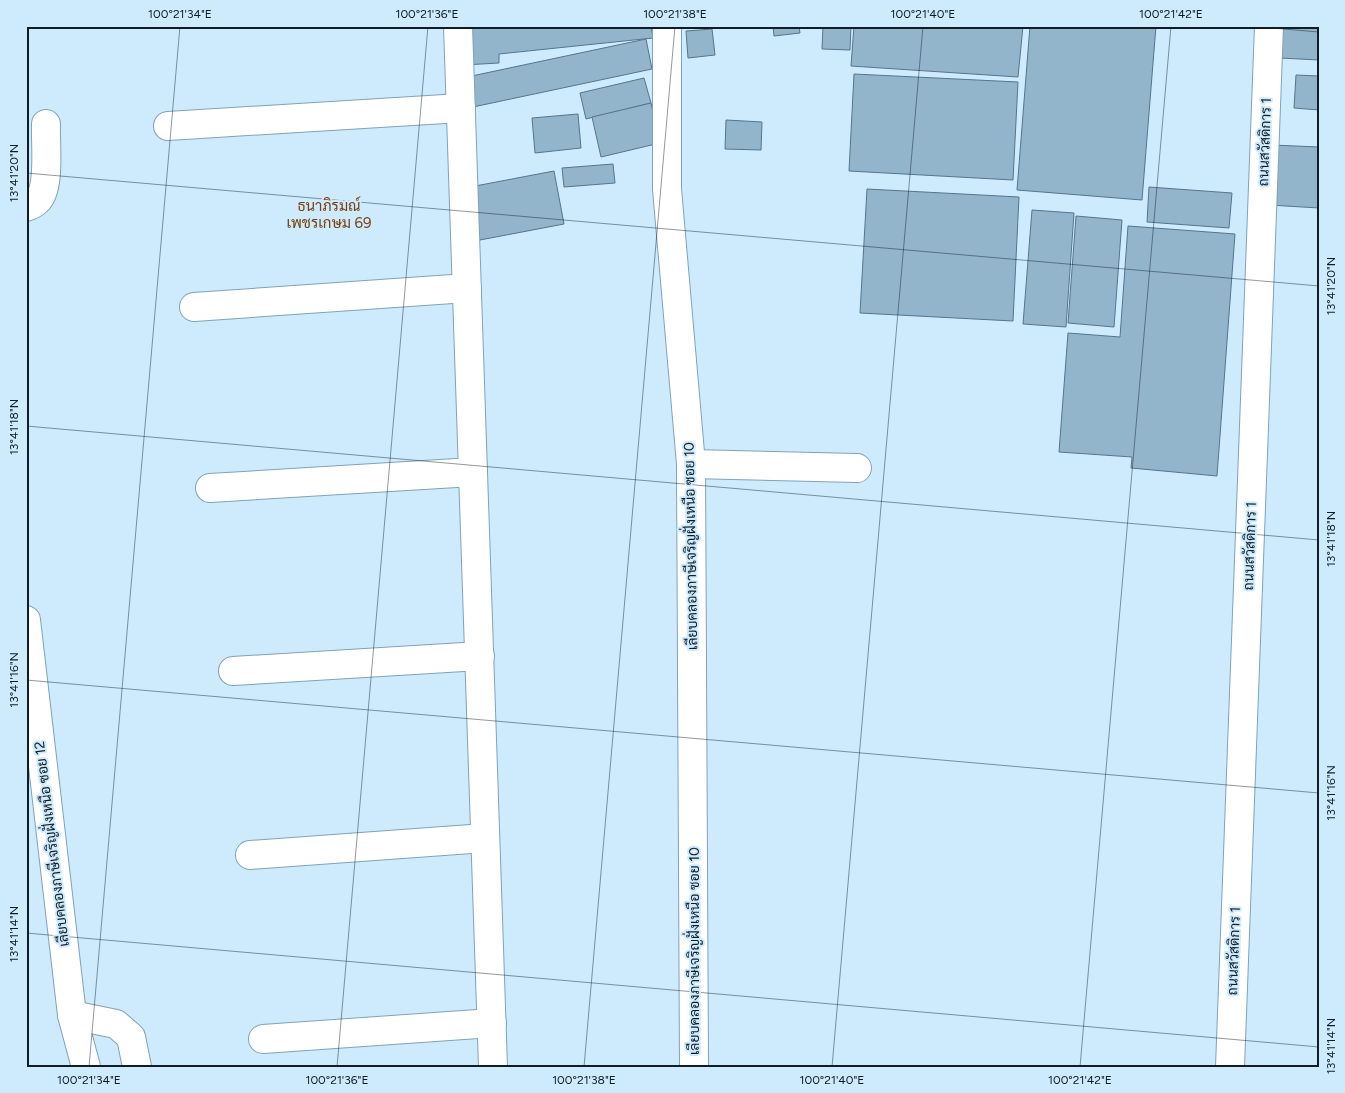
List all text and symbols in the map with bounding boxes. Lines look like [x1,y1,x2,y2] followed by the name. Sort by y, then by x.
[148,7,212,21] text: 100°21'34"E
[395,7,459,21] text: 100°21'36"E
[643,7,707,21] text: 100°21'38"E
[891,7,955,21] text: 100°21'40"E
[1139,7,1203,21] text: 100°21'42"E
[1255,97,1275,187] street label: ถนนสวัสดิการ 1
[7,144,21,202] text: 13°41'20"N
[286,196,372,232] district label: ธนาภิรมณ์ เพชรเกษม 69
[1324,257,1338,315] text: 13°41'20"N
[7,399,21,455] text: 13°41'18"N
[677,442,701,650] street label: เลียบคลองภาษีเจริญฝั่งเหนือ ซอย 10
[1240,501,1260,591] street label: ถนนสวัสดิการ 1
[1324,511,1338,567] text: 13°41'18"N
[7,652,21,708] text: 13°41'16"N
[27,740,73,948] street label: เลียบคลองภาษีเจริญฝั่งเหนือ ซอย 12
[1324,765,1338,821] text: 13°41'16"N
[682,847,703,1055] street label: เลียบคลองภาษีเจริญฝั่งเหนือ ซอย 10
[7,906,21,962] text: 13°41'14"N
[1224,906,1244,996] street label: ถนนสวัสดิการ 1
[1324,1018,1338,1074] text: 13°41'14"N
[57,1073,121,1087] text: 100°21'34"E
[305,1073,369,1087] text: 100°21'36"E
[552,1073,616,1087] text: 100°21'38"E
[800,1073,864,1087] text: 100°21'40"E
[1048,1073,1112,1087] text: 100°21'42"E

